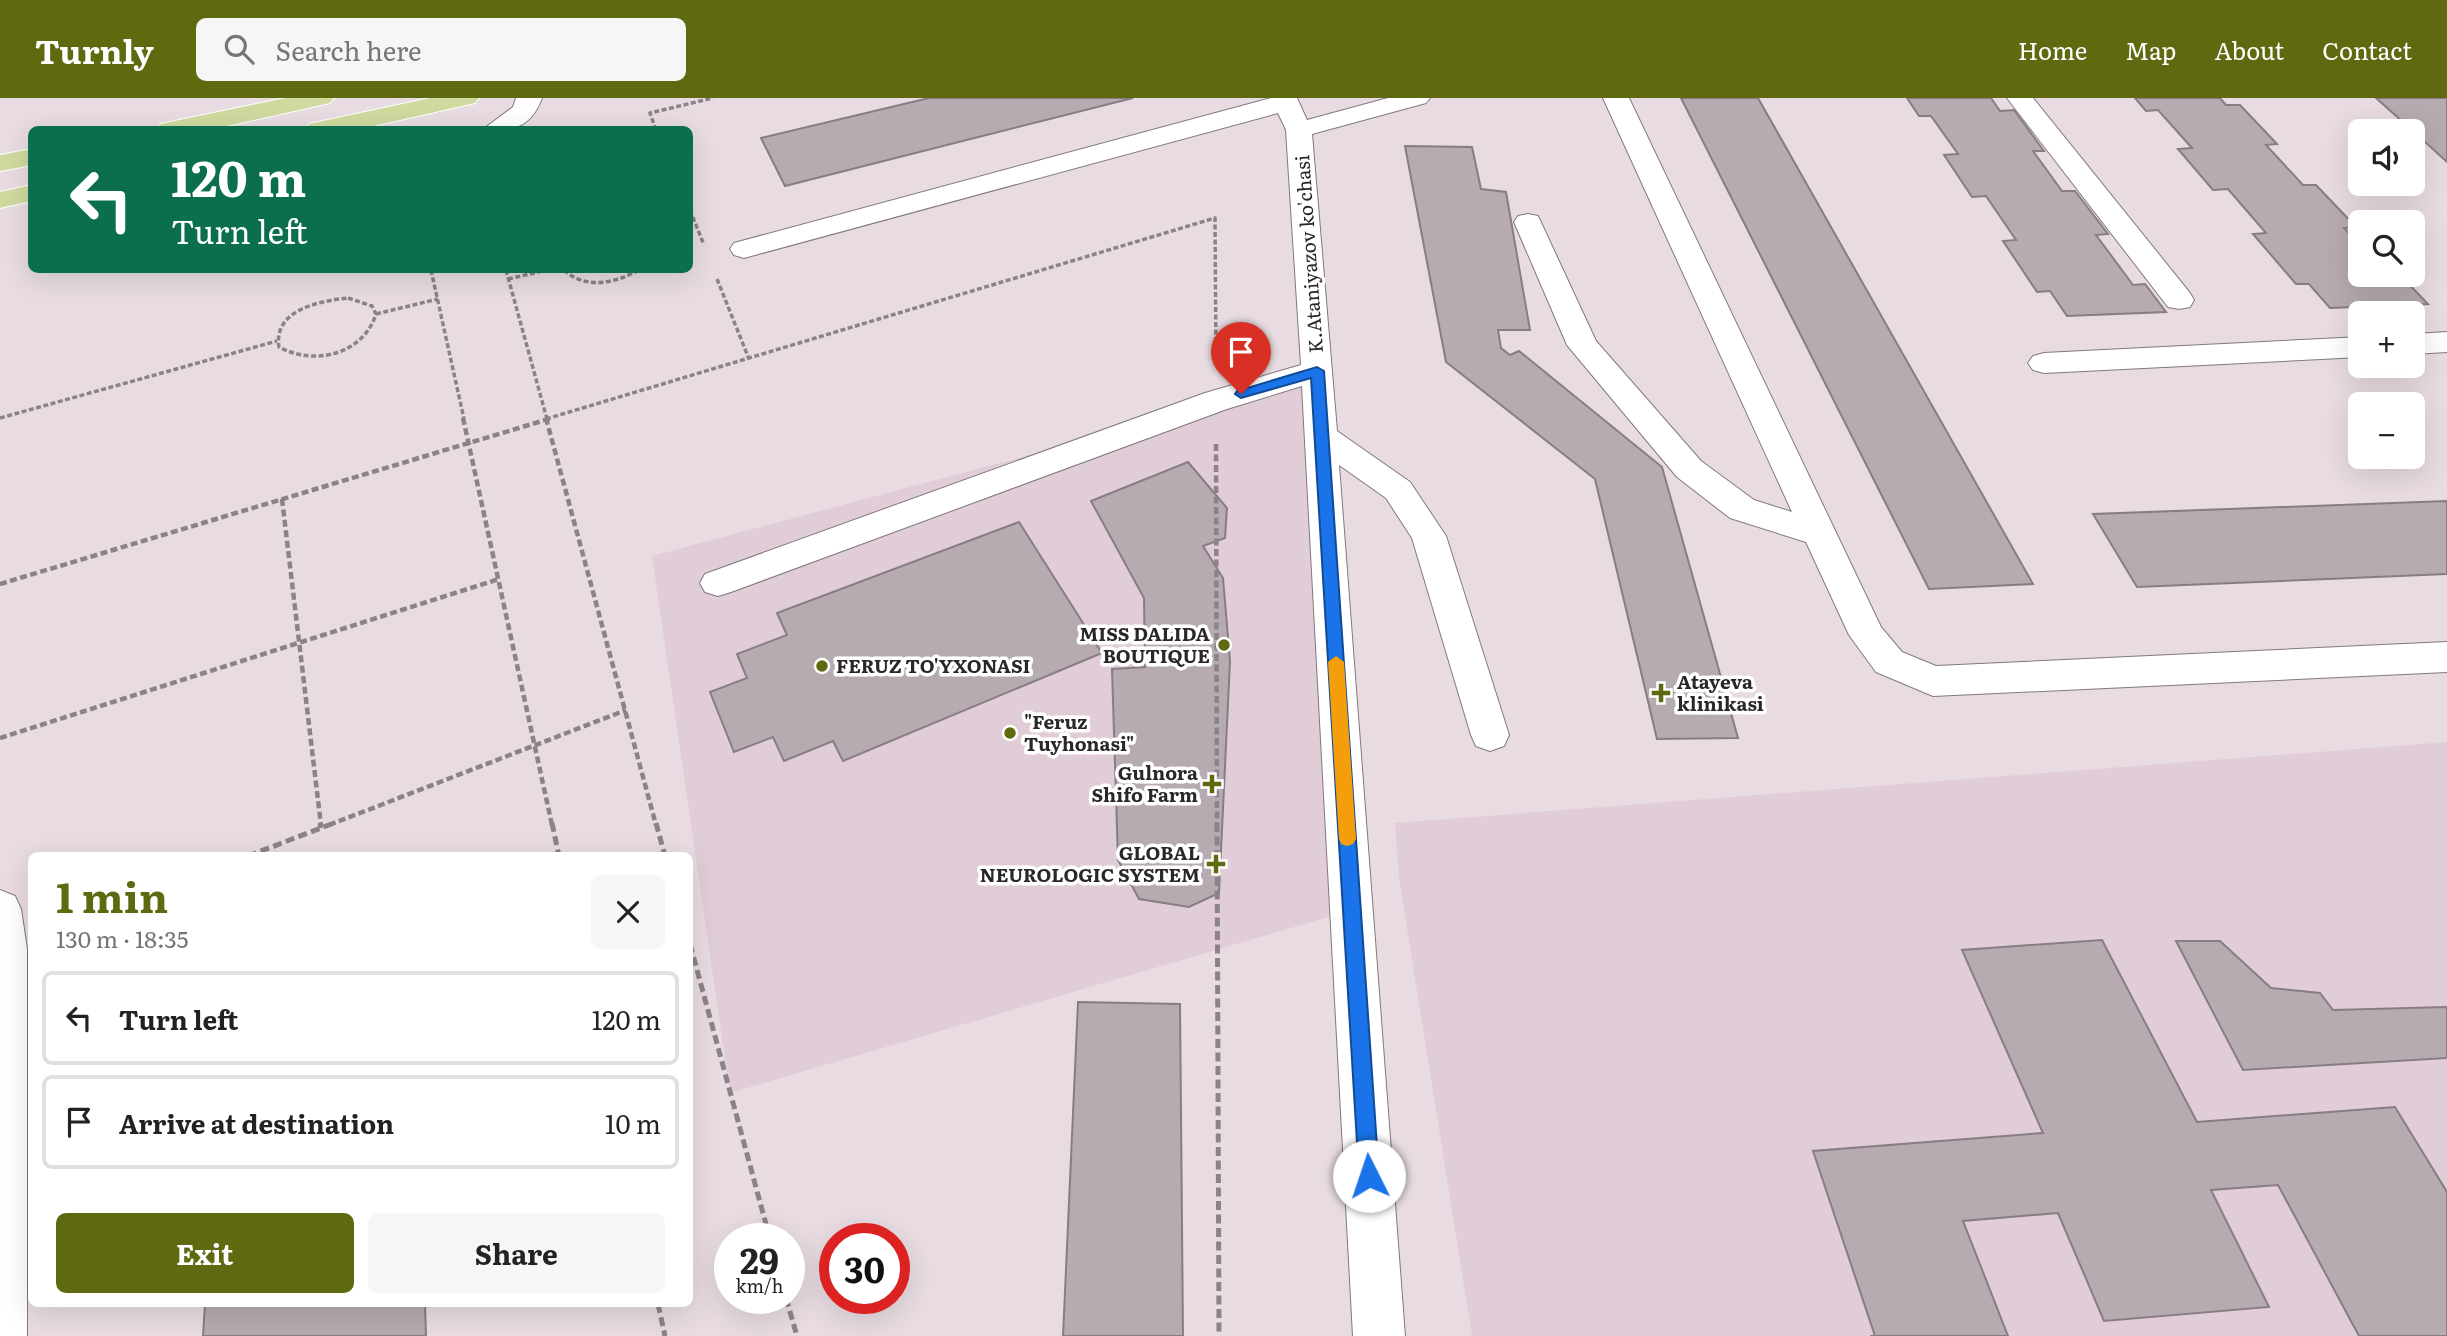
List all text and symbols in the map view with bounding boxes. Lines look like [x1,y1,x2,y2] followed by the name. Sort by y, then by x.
[196,18,686,81] search box
[35,25,154,74] text: Turnly
[220,30,258,68] icon: search
[276,30,421,69] text: Search here
[2018,32,2087,67] text: Home
[2125,32,2176,67] text: Map
[2214,32,2284,67] text: About
[2322,32,2412,67] text: Contact
[2348,119,2425,469] map controls
[2348,119,2425,196] button: sound
[171,139,306,212] text: 120 m
[56,154,147,245] icon: left
[1287,154,1329,354] street label: K.Ataniyazov ko'chasi
[171,206,308,254] text: Turn left
[2348,210,2425,287] button: search
[2348,301,2425,378] button: +
[1211,322,1271,394] pin
[1222,333,1260,371] icon: arrive
[2348,392,2425,469] button: −
[1080,619,1211,669] place label: MISS DALIDA BOUTIQUE
[1216,637,1232,653] marker: MISS DALIDA BOUTIQUE
[836,651,1031,679] place label: FERUZ TO'YXONASI
[814,658,830,674] marker: FERUZ TO'YXONASI
[1677,667,1764,717] place label: Atayeva klinikasi
[1651,683,1671,703] marker: Atayeva klinikasi
[1024,707,1134,757] place label: "Feruz Tuyhonasi"
[1002,725,1018,741] marker: "Feruz Tuyhonasi"
[1091,758,1198,808] place label: Gulnora Shifo Farm
[1204,776,1220,792] marker: Gulnora Shifo Farm
[980,838,1200,888] place label: GLOBAL NEUROLOGIC SYSTEM
[1206,854,1226,874] marker: GLOBAL NEUROLOGIC SYSTEM
[56,864,168,926] text: 1 min
[591,875,665,949] button: close
[56,921,188,955] text: 130 m · 18:35
[60,999,98,1037] icon: left
[119,999,238,1038] text: Turn left
[592,999,661,1038] text: 120 m
[60,1103,98,1141] icon: arrive
[119,1103,394,1142] text: Arrive at destination
[605,1103,661,1142] text: 10 m
[1332,1139,1406,1213] position arrow
[56,1213,354,1293] button: Exit
[368,1213,665,1293] button: Share
[819,1223,910,1314] speed limit sign: 30
[740,1233,779,1285] text: 29
[736,1272,783,1299] text: km/h

